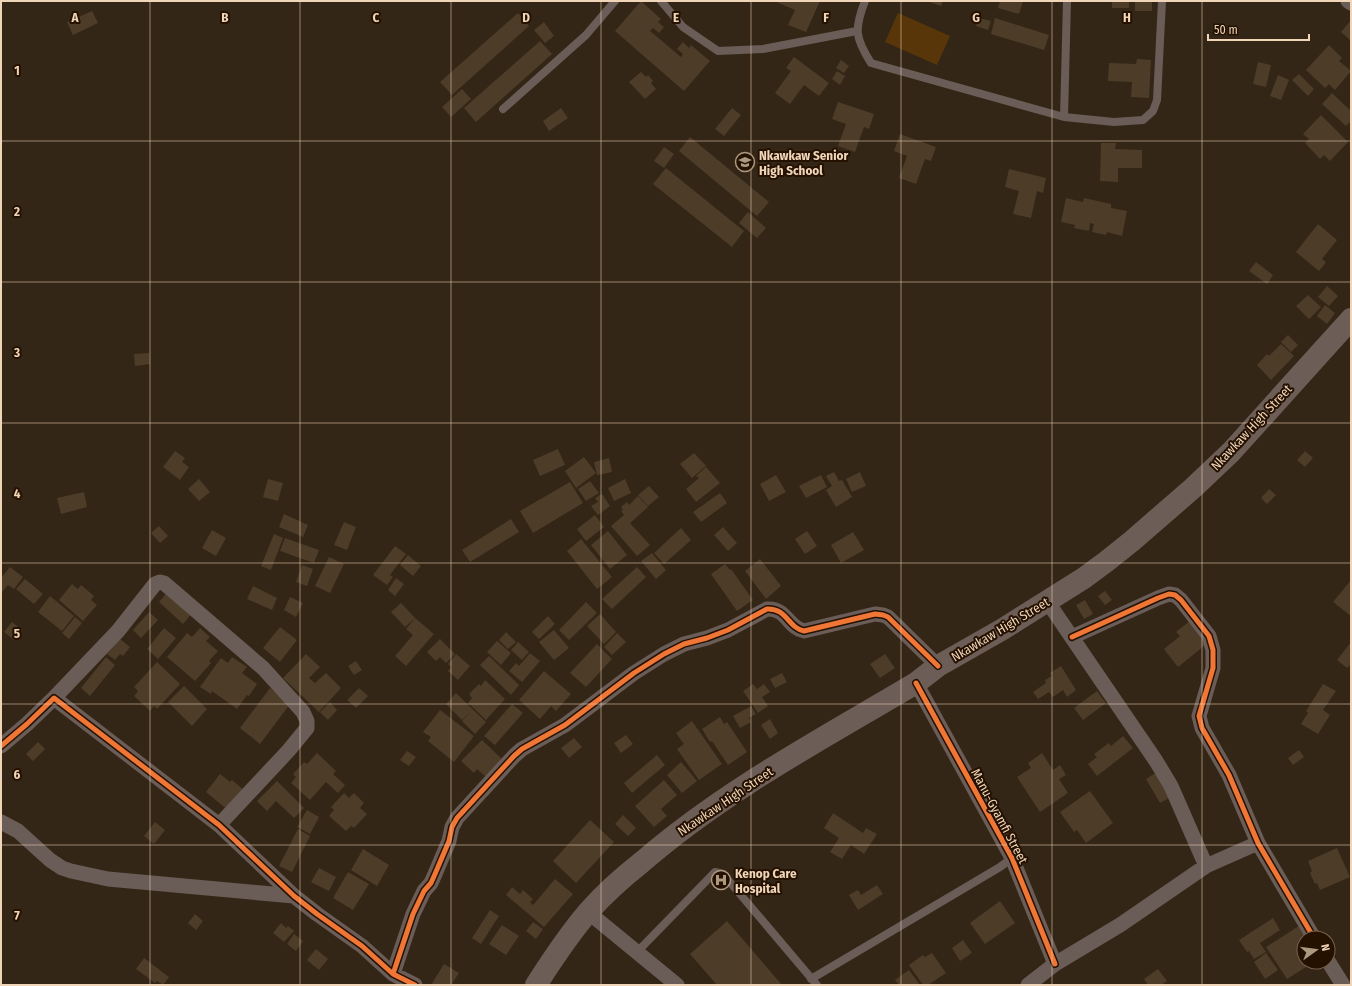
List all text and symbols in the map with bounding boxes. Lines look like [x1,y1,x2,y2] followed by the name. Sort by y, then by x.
[70,10,79,25] text: A
[221,10,229,25] text: B
[373,10,380,25] text: C
[522,10,530,25] text: D
[673,10,679,25] text: E
[823,10,829,25] text: F
[972,10,980,25] text: G
[1123,10,1131,25] text: H
[1208,16,1309,42] scale bar
[1214,23,1238,37] text: 50 m
[14,63,20,78] text: 1
[759,148,848,178] place label: Nkawkaw Senior High School
[734,151,756,173] school or university icon: Nkawkaw Senior High School
[13,204,20,219] text: 2
[13,345,20,360] text: 3
[1208,381,1295,473] street label: Nkawkaw High Street
[14,486,21,501] text: 4
[949,594,1053,665] street label: Nkawkaw High Street
[14,626,20,641] text: 5
[675,764,776,839] street label: Nkawkaw High Street
[968,766,1031,867] street label: Manu-Gyamfi Street
[14,767,21,782] text: 6
[735,866,797,896] place label: Kenop Care Hospital
[710,869,732,891] hospital icon: Kenop Care Hospital
[14,908,20,923] text: 7
[1296,930,1336,970] north arrow
[1318,943,1332,952] text: N

